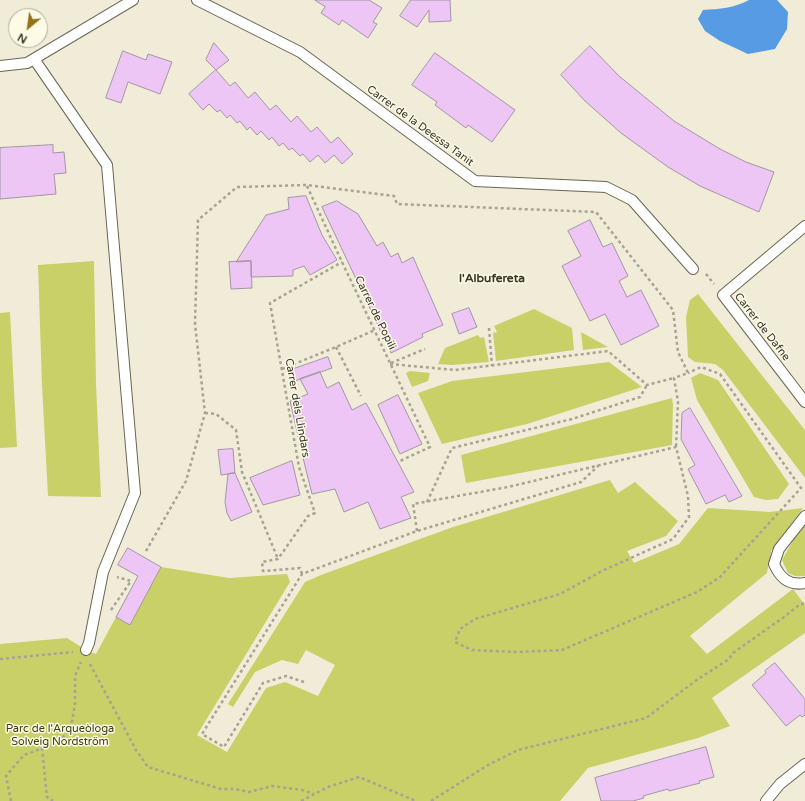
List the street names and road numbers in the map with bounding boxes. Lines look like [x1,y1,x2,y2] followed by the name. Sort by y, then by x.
[364,83,476,169] street label: Carrer de la Deessa Tanit
[351,274,399,352] street label: Carrer de Popili
[731,290,793,364] street label: Carrer de Dafne
[282,357,312,459] street label: Carrer dels Llindars

